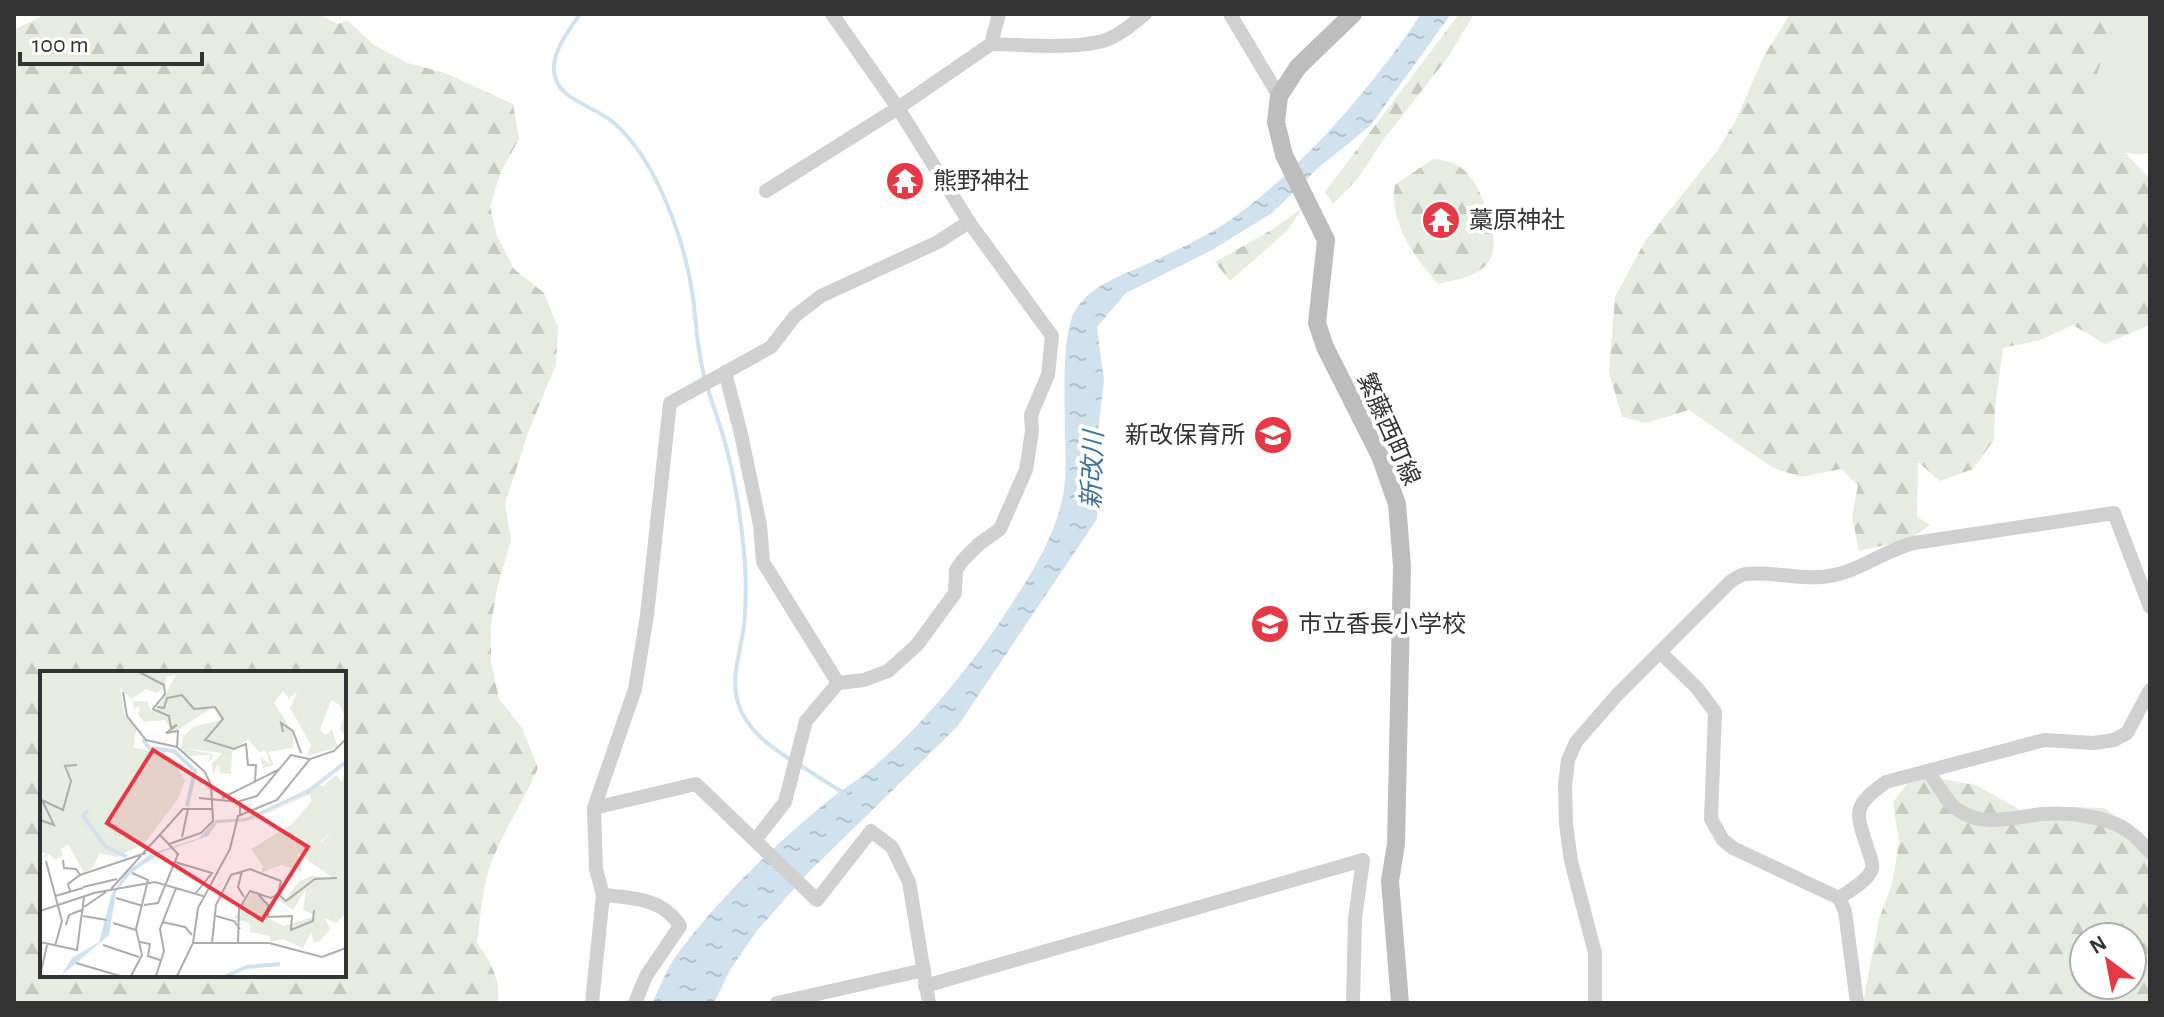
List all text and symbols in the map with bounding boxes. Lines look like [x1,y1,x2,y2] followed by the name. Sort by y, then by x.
[20,16,202,66] scale bar
[32,33,89,57] text: 100 m
[884,160,926,202] temple icon: 熊野神社
[933,168,1029,194] place label: 熊野神社
[1420,199,1462,241] temple icon: 藁原神社
[1469,207,1565,233] place label: 藁原神社
[1353,369,1425,489] street label: 繁藤西町線
[1252,414,1294,456] school or university icon: 新改保育所
[1125,422,1245,448] place label: 新改保育所
[1078,428,1107,509] water label: 新改川
[1249,603,1291,645] school or university icon: 市立香長小学校
[1298,611,1466,637] place label: 市立香長小学校
[40,671,346,977] inset map
[2068,921,2148,1001] north arrow
[2086,932,2110,958] text: N

